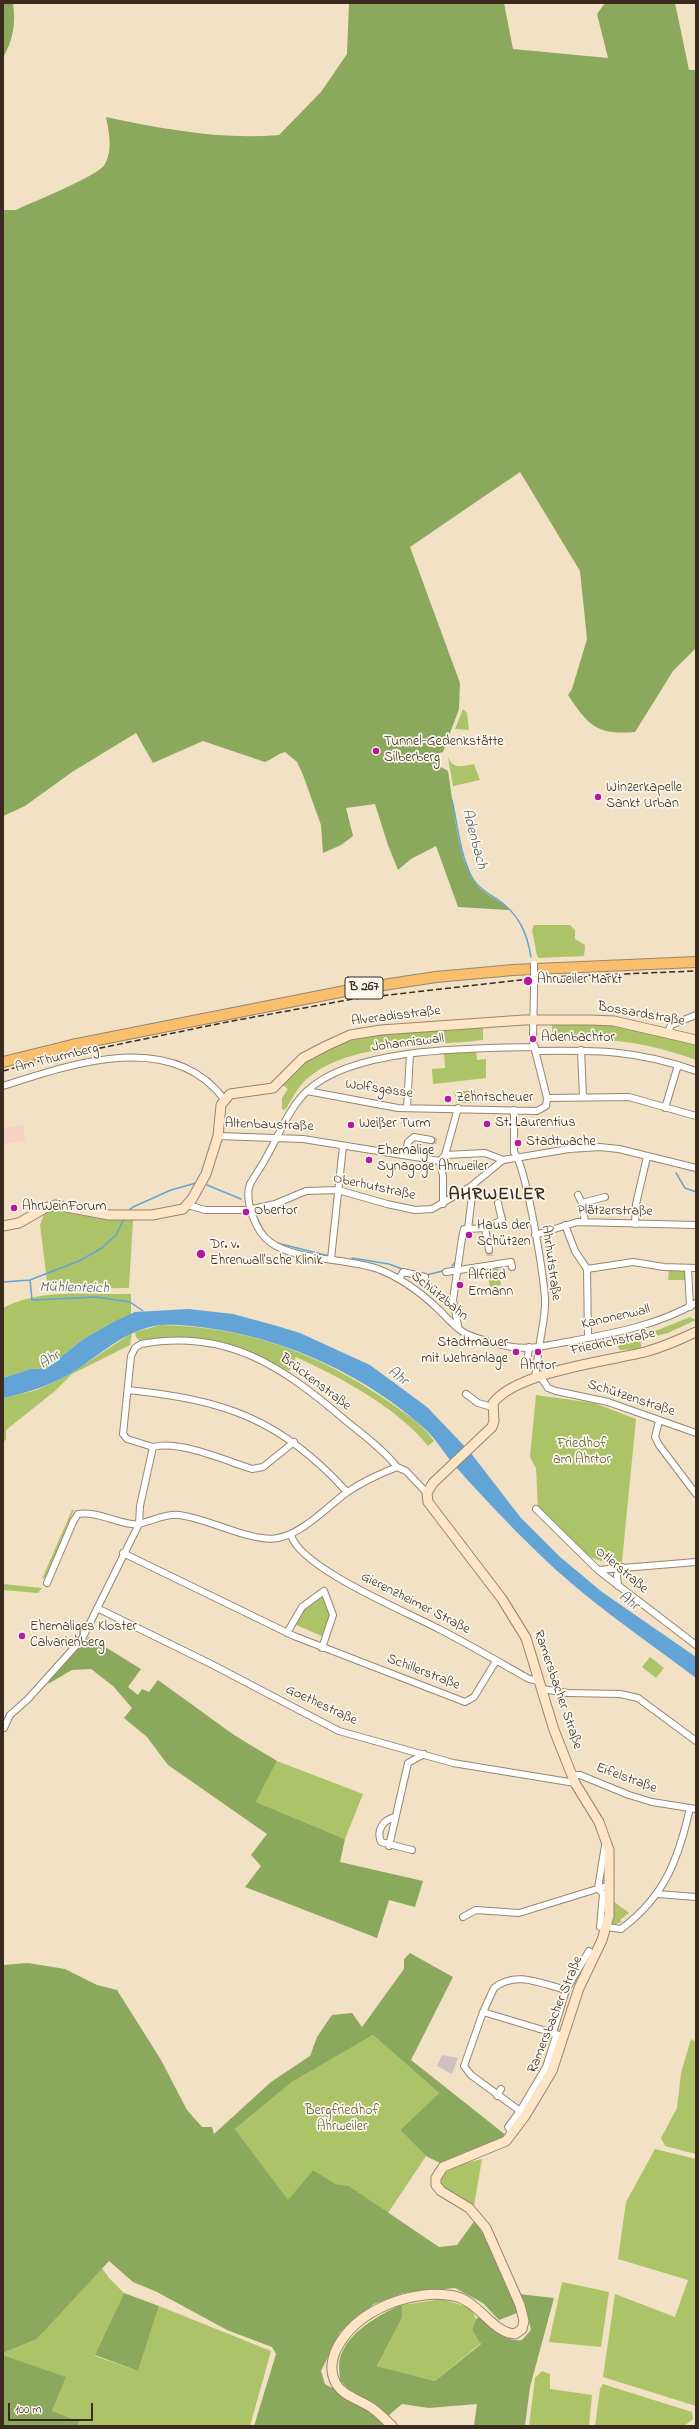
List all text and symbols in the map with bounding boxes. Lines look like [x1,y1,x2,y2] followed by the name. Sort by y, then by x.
[384,735,504,768] place label: Tunnel-Gedenkstätte Silberberg
[371,746,381,756] marker: Tunnel-Gedenkstätte Silberberg
[606,781,682,814] place label: Winzerkapelle Sankt Urban
[593,792,603,802] marker: Winzerkapelle Sankt Urban
[456,807,490,871] water label: Adenbach
[537,973,622,989] place label: Ahrweiler Markt
[522,975,534,987] marker: Ahrweiler Markt
[345,977,383,999] road number: B 267
[596,999,686,1031] street label: Bossardstraße
[350,1003,442,1031] street label: Alveradisstraße
[371,1031,445,1057] street label: Johanniswall
[541,1031,615,1047] place label: Adenbachtor
[528,1034,538,1044] marker: Adenbachtor
[14,1041,100,1077] street label: Am Thurmberg
[344,1077,414,1103] street label: Wolfsgasse
[456,1091,533,1107] place label: Zehntscheuer
[443,1094,453,1104] marker: Zehntscheuer
[224,1116,314,1136] street label: Altenbaustraße
[495,1116,576,1132] place label: St. Laurentius
[359,1117,430,1133] place label: Weißer Turm
[482,1119,492,1129] marker: St. Laurentius
[346,1120,356,1130] marker: Weißer Turm
[526,1135,596,1151] place label: Stadtwache
[513,1138,523,1148] marker: Stadtwache
[377,1144,488,1176] place label: Ehemalige Synagoge Ahrweiler
[364,1155,374,1165] marker: Ehemalige Synagoge Ahrweiler
[331,1171,417,1205] street label: Oberhutstraße
[448,1185,546,1207] district label: AHRWEILER
[22,1200,106,1216] place label: AhrWeinForum
[9,1203,19,1213] marker: AhrWeinForum
[577,1203,653,1221] street label: Plätzerstraße
[254,1204,298,1220] place label: Obertor
[241,1207,251,1217] marker: Obertor
[477,1219,531,1252] place label: Haus der Schützen
[536,1224,564,1302] street label: Ahrhutstraße
[464,1230,474,1240] marker: Haus der Schützen
[210,1238,323,1270] place label: Dr. v. Ehrenwall'sche Klinik
[195,1248,207,1260] marker: Dr. v. Ehrenwall'sche Klinik
[407,1269,471,1325] street label: Schützbahn
[468,1269,513,1302] place label: Alfried Ermann
[39,1279,109,1299] water label: Mühlenteich
[455,1280,465,1290] marker: Alfried Ermann
[580,1302,652,1334] street label: Kanonenwall
[569,1326,657,1360] street label: Friedrichstraße
[421,1336,508,1368] place label: Stadtmauer mit Wehranlage
[511,1347,521,1357] marker: Stadtmauer mit Wehranlage
[533,1347,543,1357] marker: Ahrtor
[36,1348,64,1374] water label: Ahr
[276,1351,354,1415] street label: Brückenstraße
[520,1359,556,1375] place label: Ahrtor
[383,1363,411,1391] water label: Ahr
[585,1377,677,1421] street label: Schützenstraße
[553,1437,611,1470] park label: Friedhof am Ahrtor
[591,1544,651,1598] street label: Otlerstraße
[357,1569,473,1639] street label: Gierenzheimer Straße
[614,1589,642,1615] water label: Ahr
[30,1620,137,1652] place label: Ehemaliges Kloster Calvarienberg
[529,1628,585,1752] street label: Ramersbacher Straße
[17,1631,27,1641] marker: Ehemaliges Kloster Calvarienberg
[384,1651,462,1695] street label: Schillerstraße
[282,1682,360,1730] street label: Goethestraße
[593,1760,659,1798] street label: Eifelstraße
[525,1954,587,2076] street label: Ramersbacher Straße
[305,2104,379,2136] park label: Bergfriedhof Ahrweiler
[10,2395,95,2421] scale bar
[15,2401,42,2419] text: 100 m

